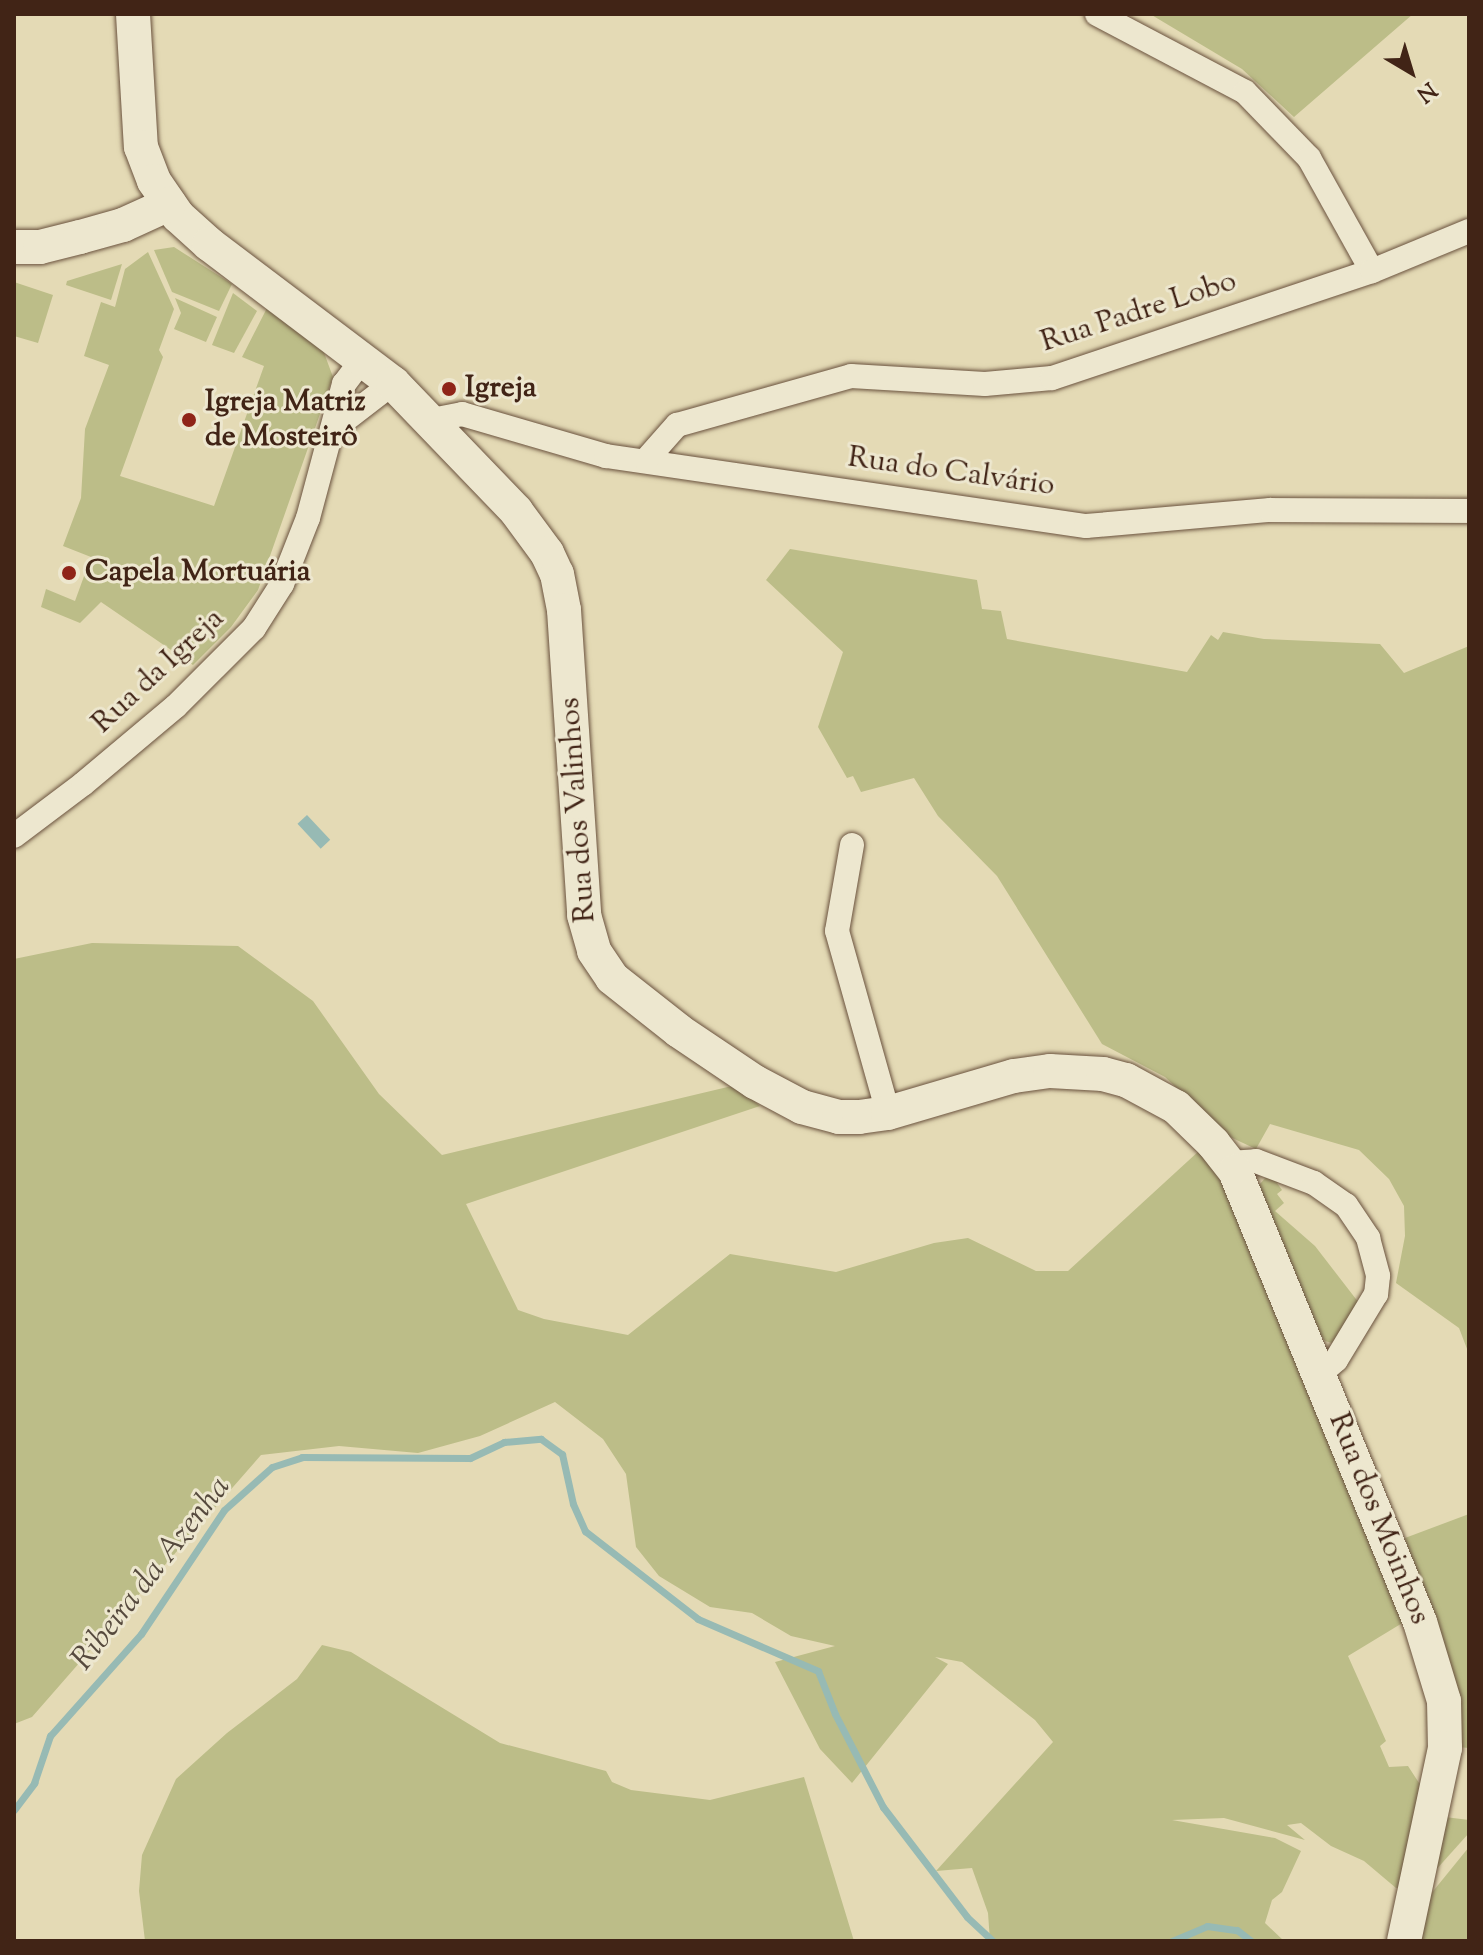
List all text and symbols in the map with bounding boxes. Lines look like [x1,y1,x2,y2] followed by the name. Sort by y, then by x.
[1371,32,1451,112] north arrow
[1409,73,1443,109] text: N
[1037,264,1241,362] street label: Rua Padre Lobo
[465,371,537,407] place label: Igreja
[440,380,458,398] marker: Igreja
[205,385,366,456] place label: Igreja Matriz de Mosteirô
[180,411,198,429] marker: Igreja Matriz de Mosteirô
[845,441,1057,505] street label: Rua do Calvário
[85,555,311,591] place label: Capela Mortuária
[60,564,78,582] marker: Capela Mortuária
[86,602,232,742] street label: Rua da Igreja
[553,696,605,924] street label: Rua dos Valinhos
[1319,1408,1437,1630] street label: Rua dos Moinhos
[64,1469,240,1679] water label: Ribeira da Azenha

